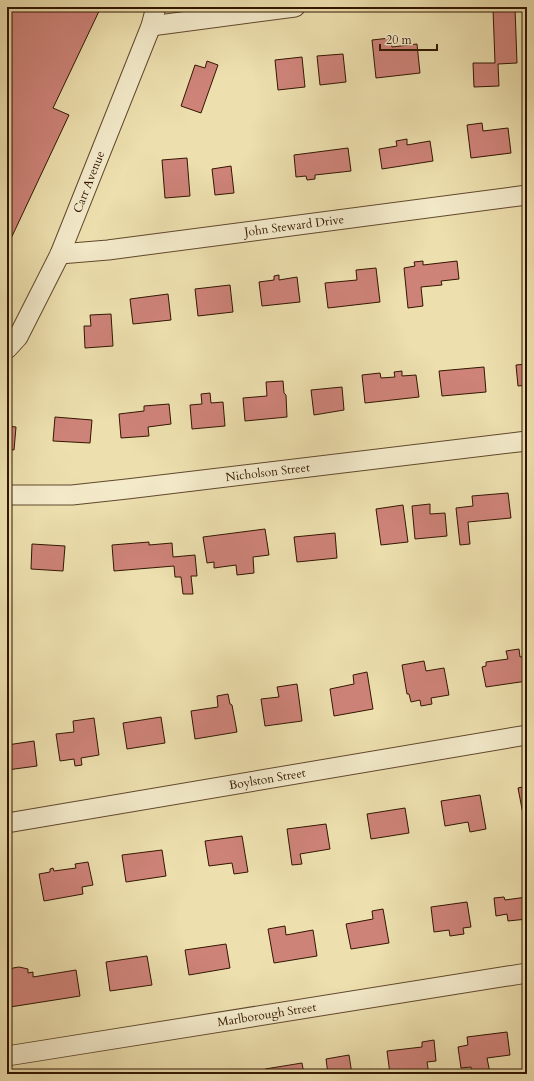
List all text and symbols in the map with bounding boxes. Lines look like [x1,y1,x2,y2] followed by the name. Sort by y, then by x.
[380,26,437,52] scale bar
[386,32,413,48] text: 20 m
[69,149,108,215] street label: Carr Avenue
[241,211,345,240] street label: John Steward Drive
[225,459,311,485] street label: Nicholson Street
[228,765,307,793] street label: Boylston Street
[216,999,317,1030] street label: Marlborough Street

